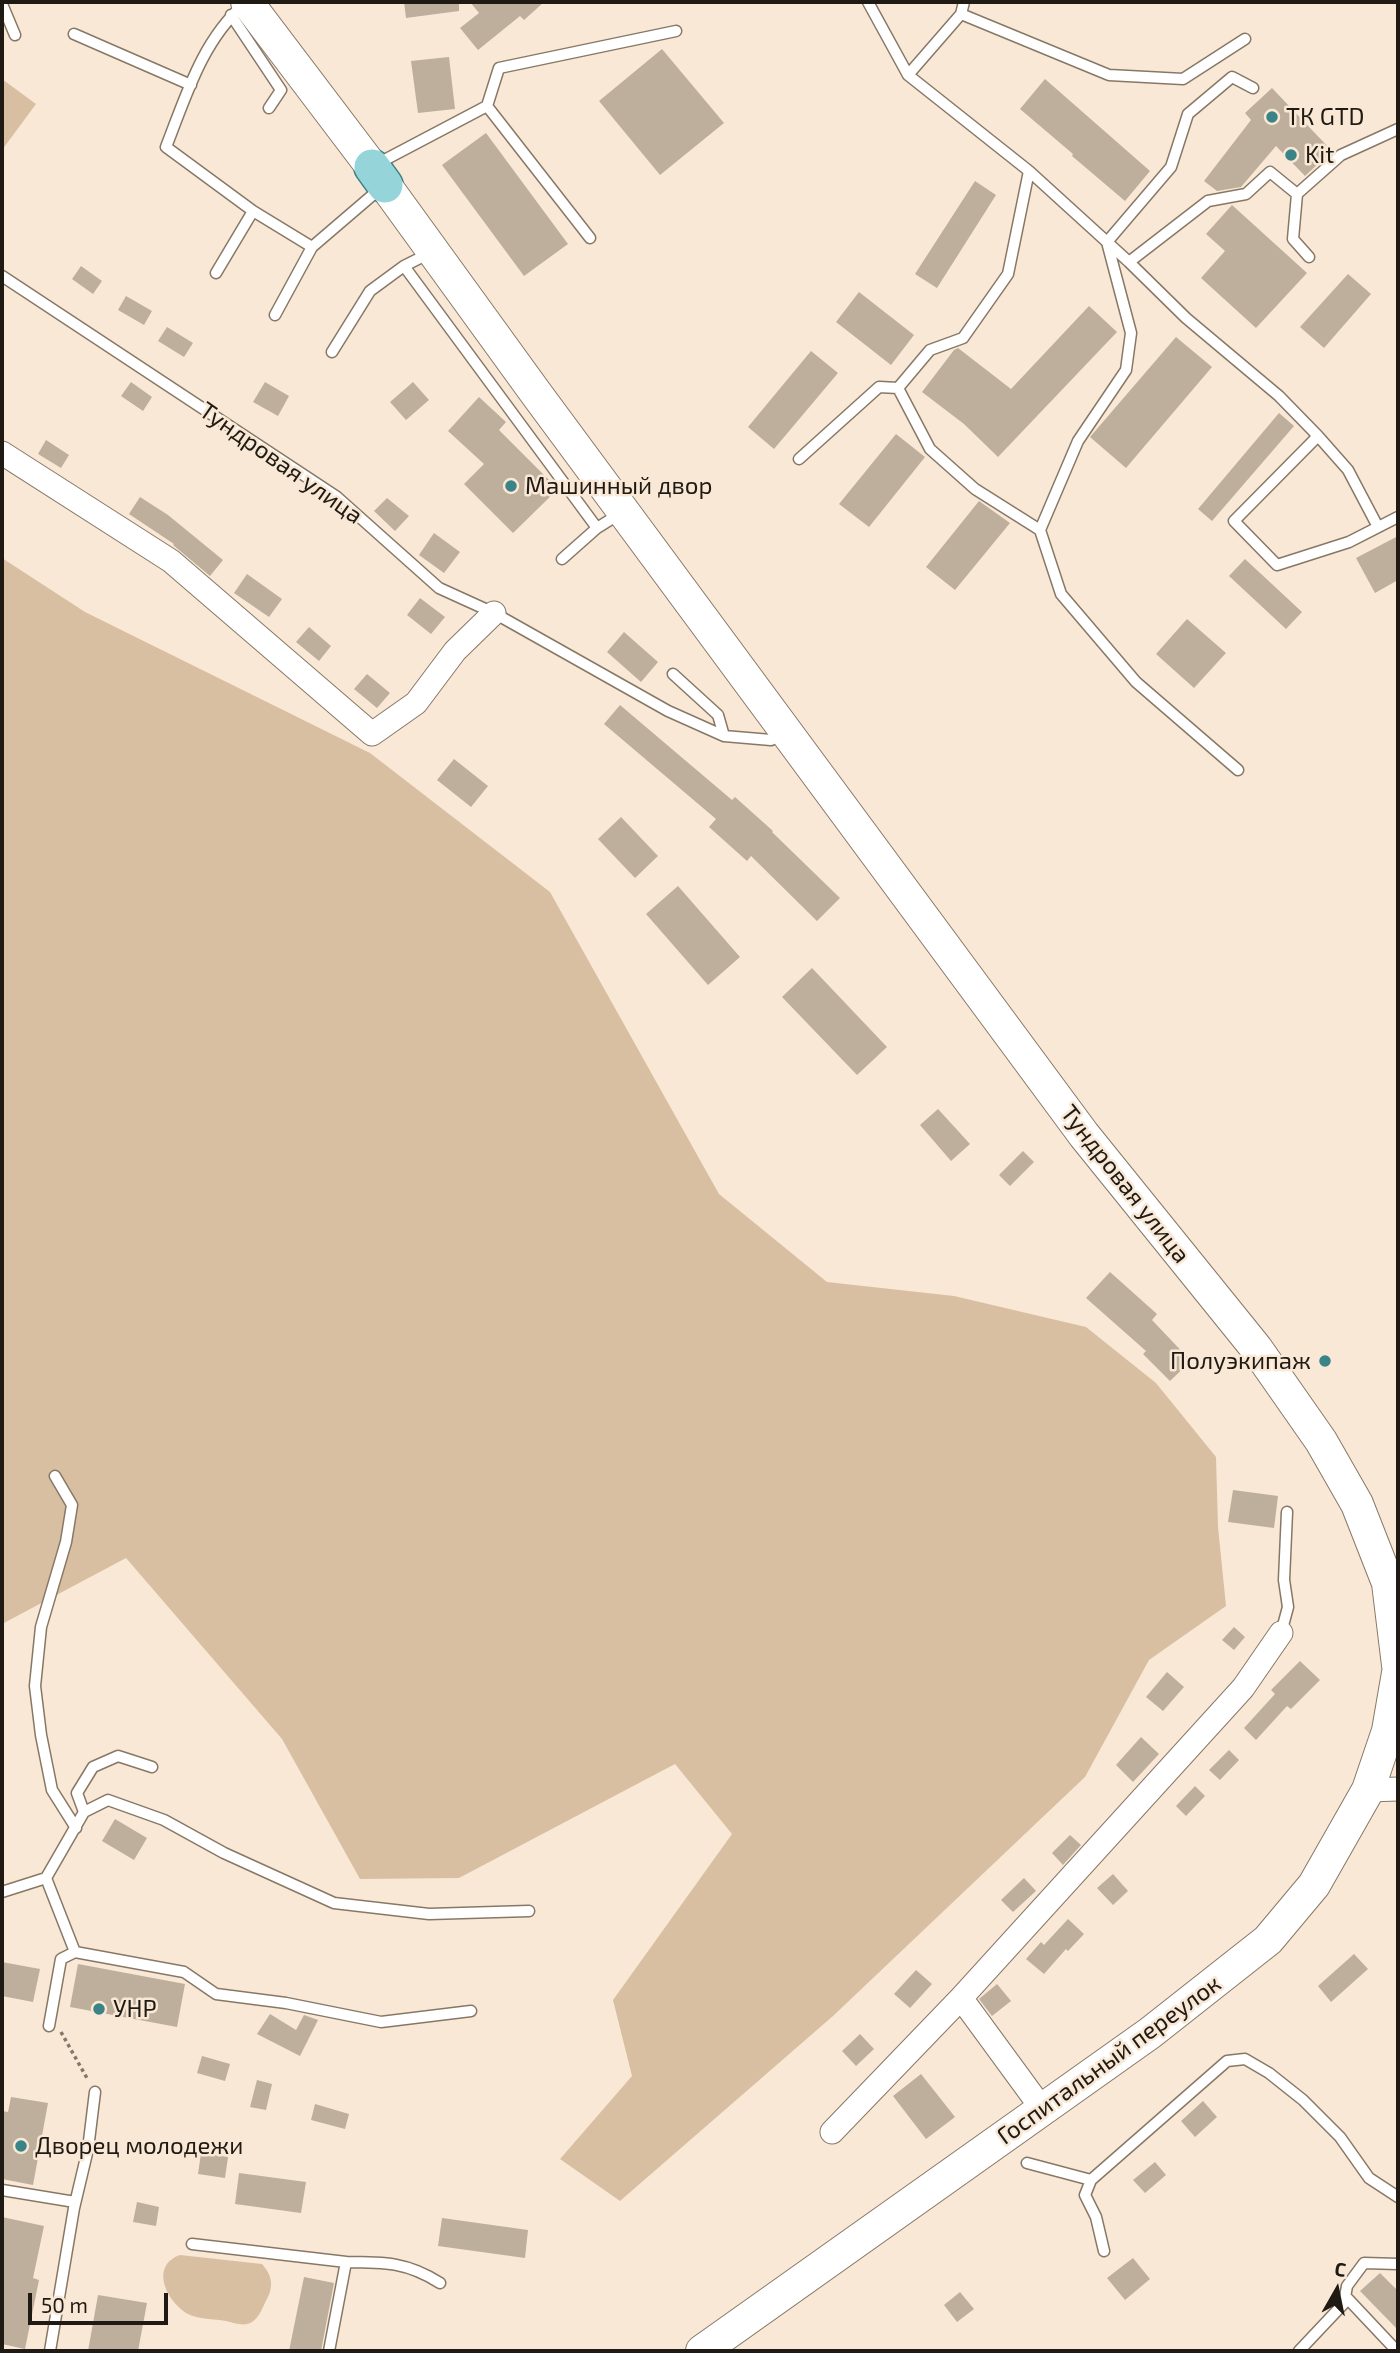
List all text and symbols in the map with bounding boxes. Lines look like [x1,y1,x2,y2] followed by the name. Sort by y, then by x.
[1286,103,1365,131] place label: ТК GTD
[1264,109,1280,125] marker: ТК GTD
[1305,141,1334,169] place label: Kit
[1283,147,1299,163] marker: Kit
[194,396,368,530] street label: Тундровая улица
[525,472,712,500] place label: Машинный двор
[503,478,519,494] marker: Машинный двор
[1054,1099,1196,1269] street label: Тундровая улица
[1170,1347,1311,1375] place label: Полуэкипаж
[1317,1353,1333,1369] marker: Полуэкипаж
[992,1969,1226,2151] street label: Госпитальный переулок
[113,1995,157,2023] place label: УНР
[91,2001,107,2017] marker: УНР
[35,2132,243,2160] place label: Дворец молодежи
[13,2138,29,2154] marker: Дворец молодежи
[1302,2255,1372,2325] north arrow
[1333,2257,1348,2281] text: С
[32,2280,172,2324] scale bar
[41,2292,88,2317] text: 50 m

